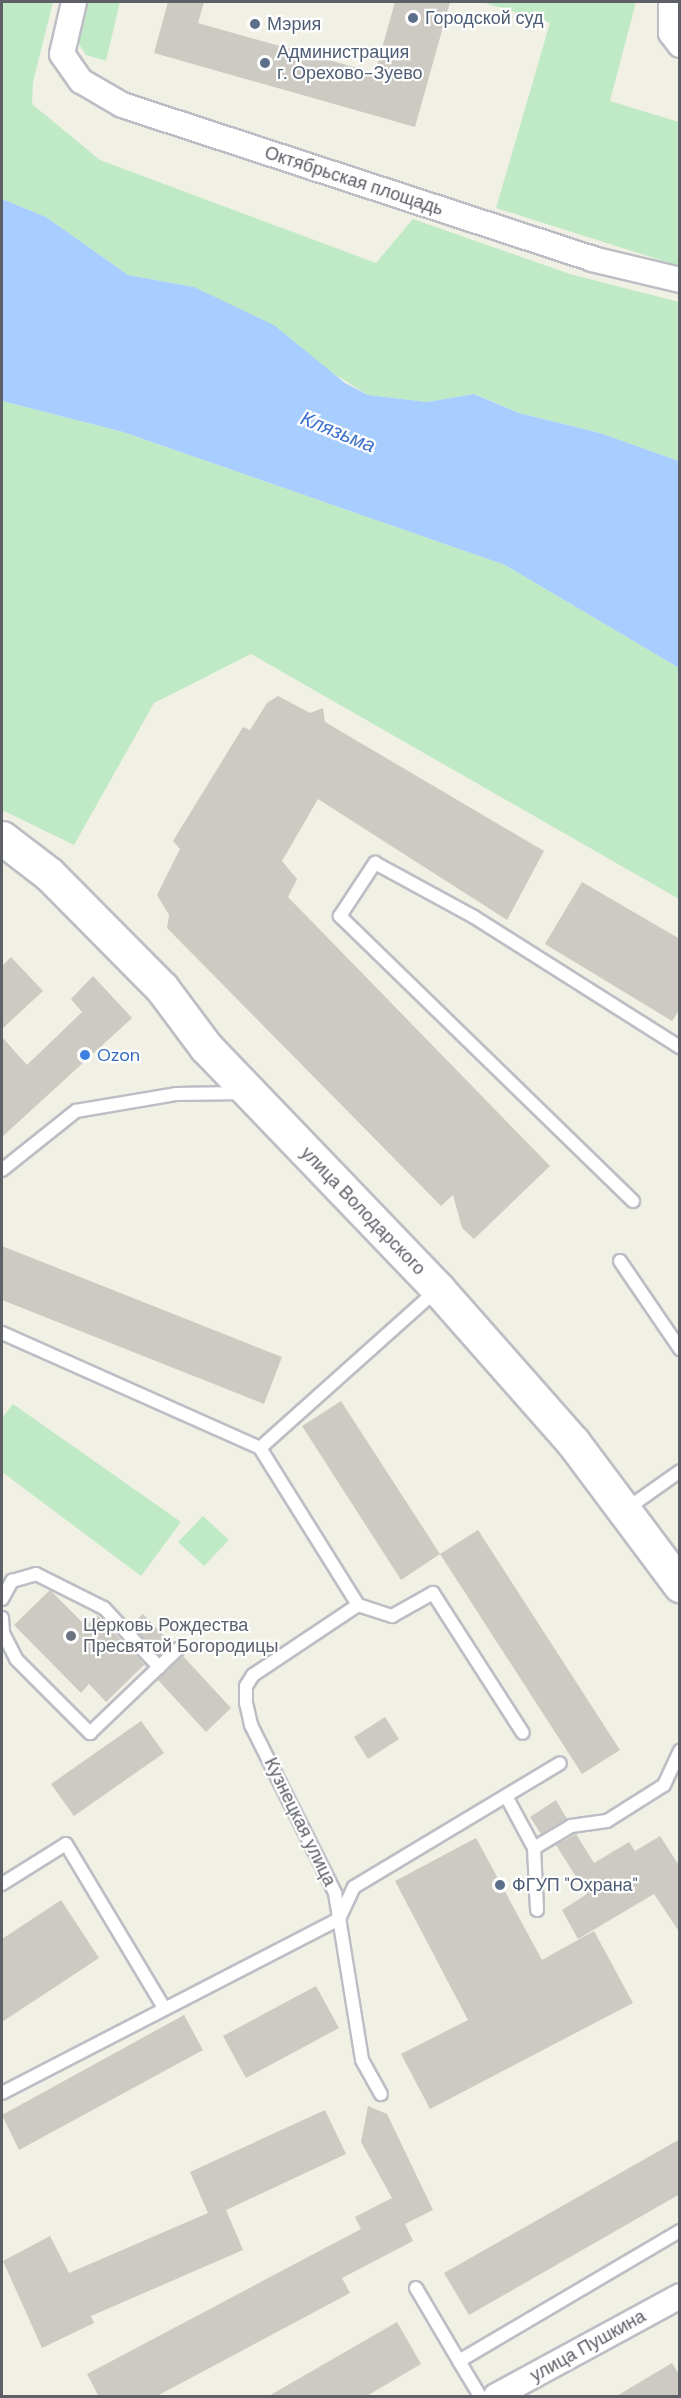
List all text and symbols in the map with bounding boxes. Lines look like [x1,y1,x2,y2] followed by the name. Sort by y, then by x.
[425,7,544,29] place label: Городской суд
[406,11,420,25] marker: Городской суд
[267,13,321,35] place label: Мэрия
[248,17,262,31] marker: Мэрия
[277,42,423,84] place label: Администрация г. Орехово-Зуево
[258,56,272,70] marker: Администрация г. Орехово-Зуево
[262,142,446,220] street label: Октябрьская площадь
[297,406,379,458] water label: Клязьма
[97,1044,140,1066] place label: Ozon
[78,1048,92,1062] marker: Ozon
[296,1142,430,1280] street label: улица Володарского
[83,1615,278,1658] place label: Церковь Рождества Пресвятой Богородицы
[64,1629,78,1643] marker: Церковь Рождества Пресвятой Богородицы
[260,1754,340,1890] street label: Кузнецкая улица
[512,1874,638,1896] place label: ФГУП "Охрана"
[493,1878,507,1892] marker: ФГУП "Охрана"
[527,2305,649,2387] street label: улица Пушкина

